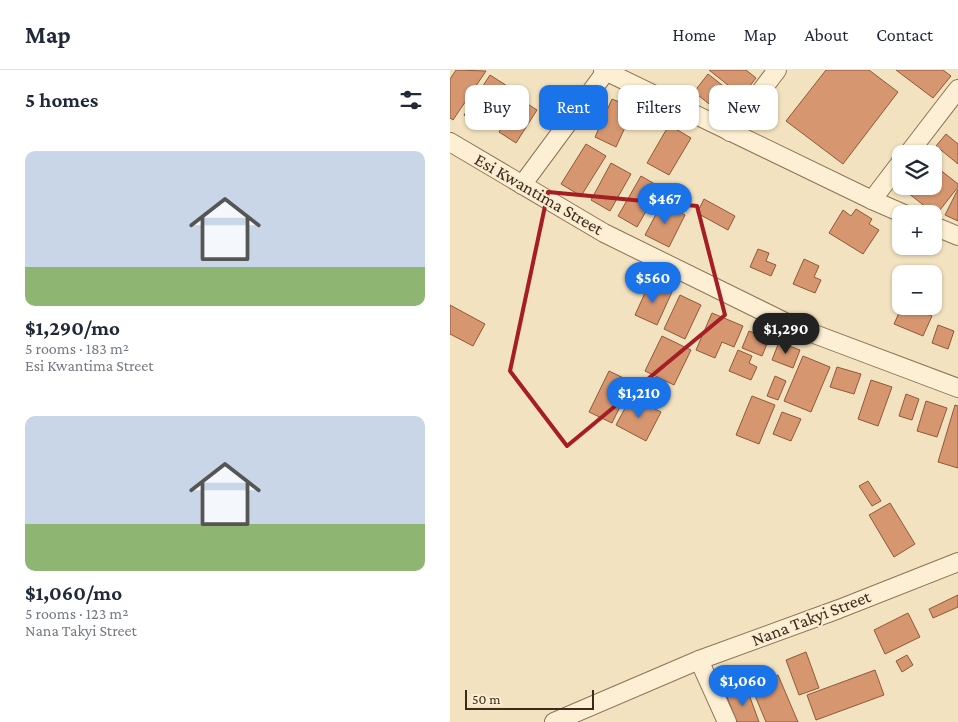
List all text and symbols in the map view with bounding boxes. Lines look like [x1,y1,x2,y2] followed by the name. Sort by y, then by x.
[25,21,71,48] text: Map
[673,25,716,45] text: Home
[744,25,776,45] text: Map
[804,25,848,45] text: About
[876,25,933,45] text: Contact
[465,85,529,130] chip: Buy
[539,85,608,130] chip: Rent
[618,85,699,130] chip: Filters
[709,85,778,130] chip: New
[397,86,425,114] icon: filters
[25,88,98,112] text: 5 homes
[892,145,942,315] map controls
[892,145,942,195] button: layers
[471,149,608,239] street label: Esi Kwantima Street
[635,182,695,225] pin: $467
[180,184,270,274] icon: home
[649,190,681,207] text: $467
[892,205,942,255] button: +
[623,262,683,304] pin: $560
[892,265,942,315] button: −
[636,269,670,286] text: $560
[745,312,827,355] pin: $1,290
[25,316,120,340] text: $1,290/mo
[764,320,808,337] text: $1,290
[25,340,129,357] text: 5 rooms · 183 m²
[25,357,154,374] text: Esi Kwantima Street
[598,376,680,419] pin: $1,210
[618,384,660,401] text: $1,210
[180,449,270,539] icon: home
[25,581,122,605] text: $1,060/mo
[749,586,874,650] street label: Nana Takyi Street
[25,605,128,622] text: 5 rooms · 123 m²
[25,622,137,639] text: Nana Takyi Street
[702,664,784,707] pin: $1,060
[720,672,766,689] text: $1,060
[465,687,594,710] scale bar
[472,691,500,707] text: 50 m

